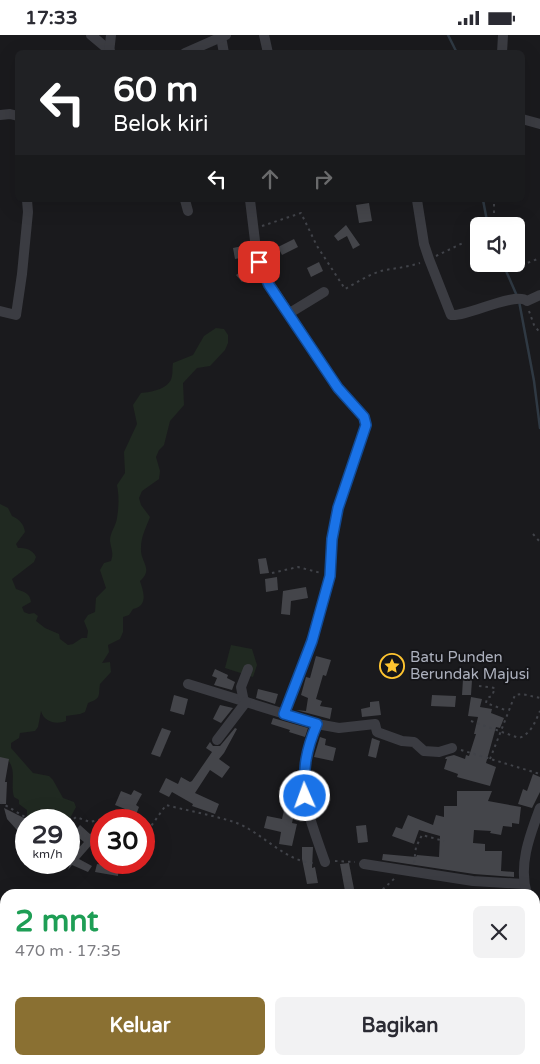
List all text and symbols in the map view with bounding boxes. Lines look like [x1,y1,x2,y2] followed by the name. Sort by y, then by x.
[25,7,78,29] text: 17:33
[113,69,198,111] text: 60 m
[30,70,95,135] icon: left
[113,111,209,137] text: Belok kiri
[203,165,231,193] icon: left
[256,165,284,193] icon: ahead
[309,165,337,193] icon: right
[470,217,525,272] map controls
[470,217,525,272] button: sound
[238,241,280,283] pin
[245,248,273,276] icon: arrive
[410,648,530,683] place label: Batu Punden Berundak Majusi
[379,653,405,679] place icon: Batu Punden Berundak Majusi
[278,769,330,821] position arrow
[90,809,155,874] speed limit sign: 30
[32,820,63,850] text: 29
[32,847,63,861] text: km/h
[15,903,99,940] text: 2 mnt
[473,906,525,958] button: close
[15,941,121,961] text: 470 m · 17:35
[15,997,265,1055] button: Keluar
[275,997,525,1055] button: Bagikan

